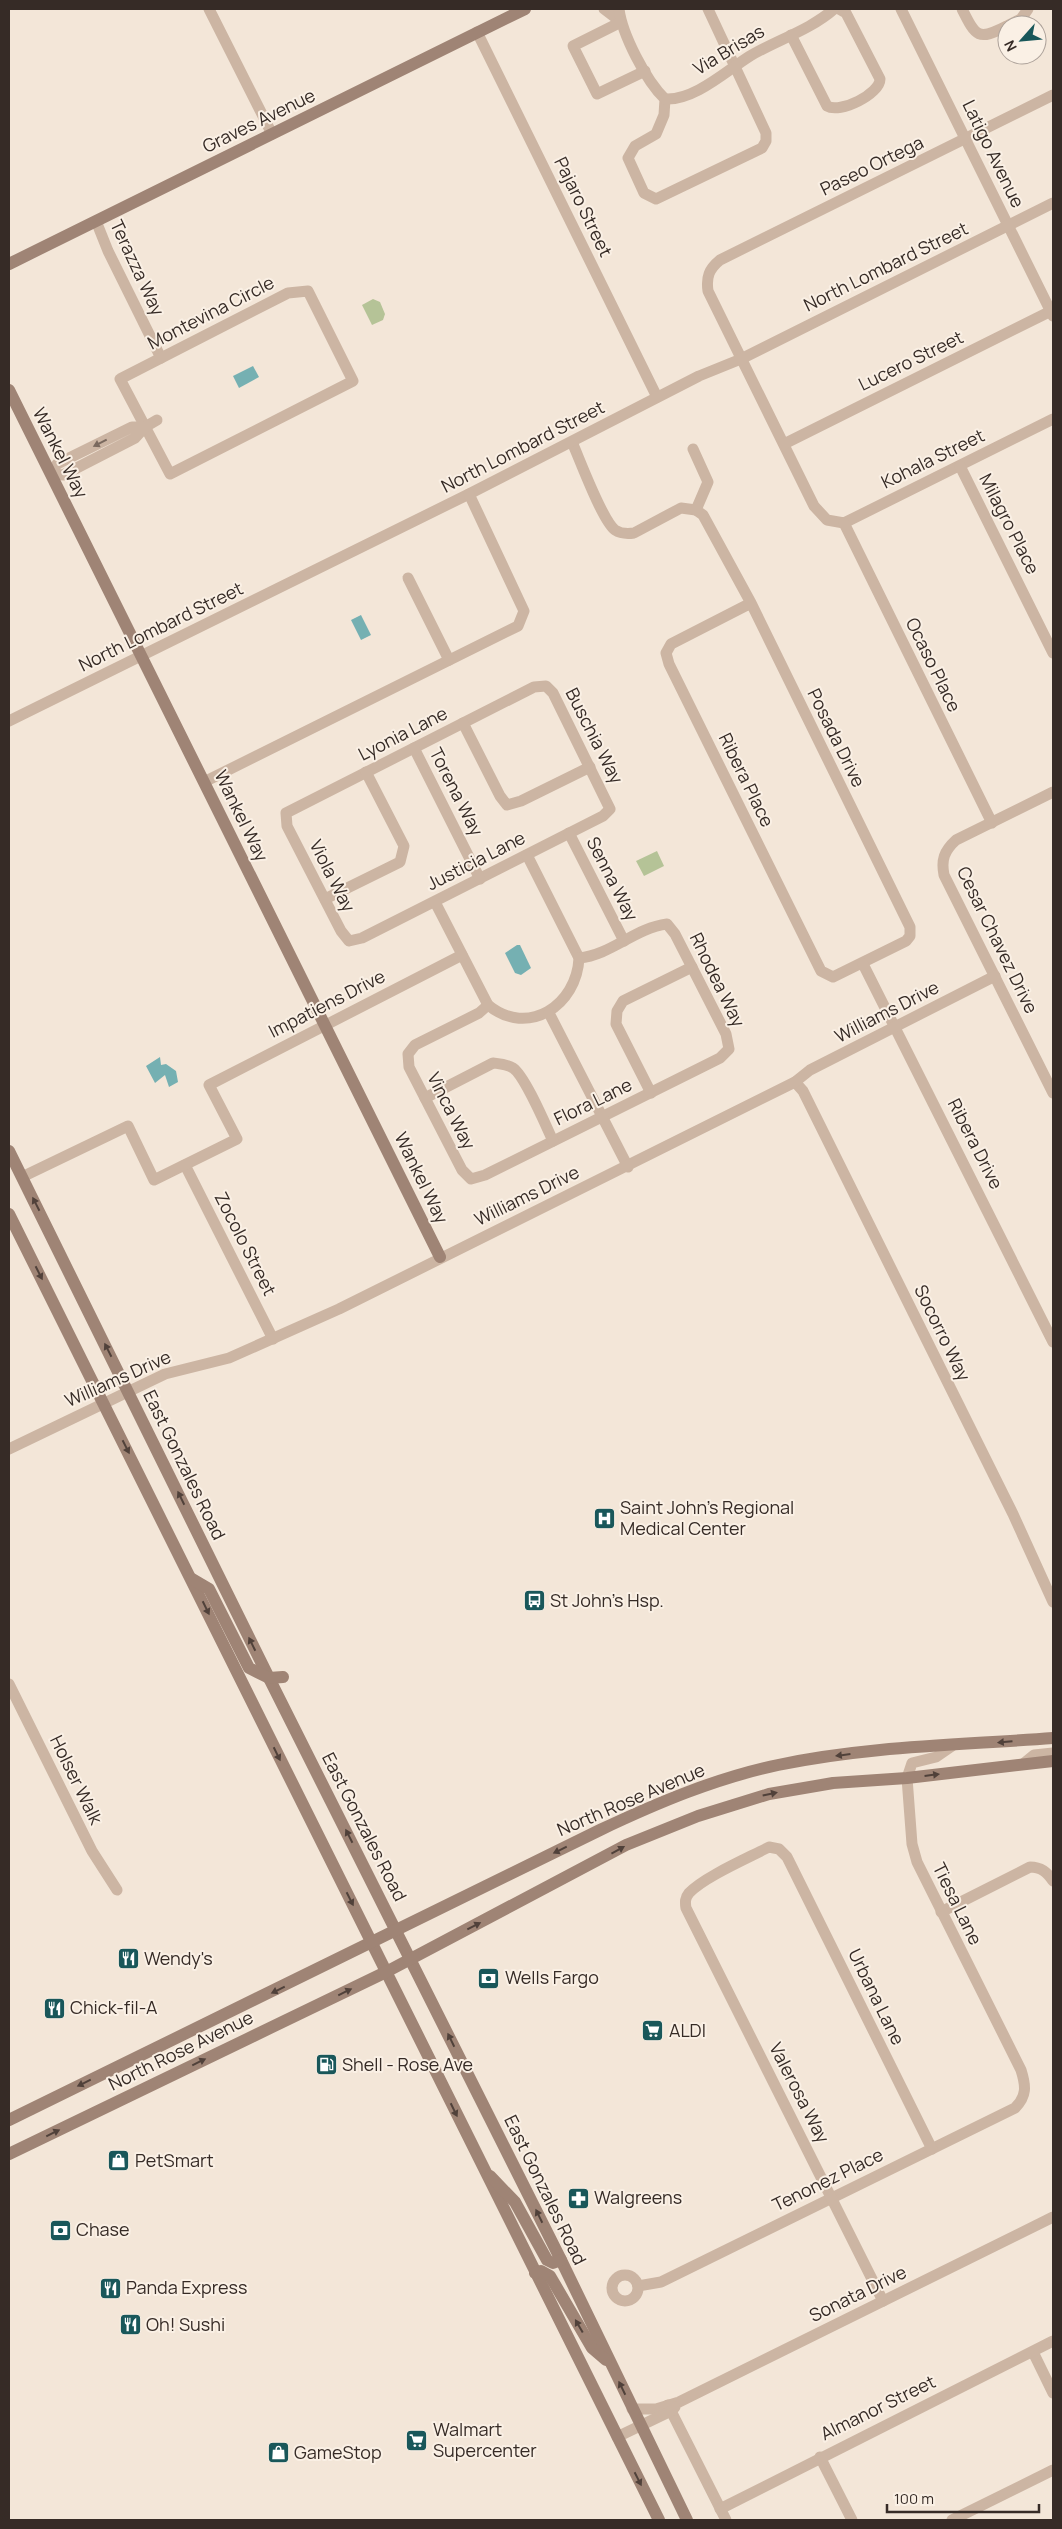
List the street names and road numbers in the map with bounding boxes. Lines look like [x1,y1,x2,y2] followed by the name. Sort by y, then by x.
[688,19,768,80] street label: Via Brisas
[198,82,319,158] street label: Graves Avenue
[957,96,1030,211] street label: Latigo Avenue
[816,130,927,200] street label: Paseo Ortega
[549,153,618,261] street label: Pajaro Street
[105,216,171,320] street label: Terazza Way
[799,216,972,316] street label: North Lombard Street
[143,270,278,354] street label: Montevina Circle
[854,324,967,396] street label: Lucero Street
[437,395,608,498] street label: North Lombard Street
[28,403,94,502] street label: Wankel Way
[877,423,988,493] street label: Kohala Street
[974,469,1046,578] street label: Milagro Place
[74,576,247,676] street label: North Lombard Street
[901,613,967,716] street label: Ocaso Place
[560,683,630,788] street label: Buschia Way
[803,684,871,791] street label: Posada Drive
[354,700,451,766] street label: Lyonia Lane
[714,729,780,831] street label: Ribera Place
[424,743,490,840] street label: Torena Way
[209,766,275,866] street label: Wankel Way
[422,825,529,895] street label: Justicia Lane
[581,832,645,925] street label: Senna Way
[304,835,362,916] street label: Viola Way
[952,862,1044,1017] street label: Cesar Chavez Drive
[685,928,751,1031] street label: Rhodea Way
[264,963,389,1043] street label: Impatiens Drive
[830,975,943,1048] street label: Williams Drive
[422,1068,482,1154] street label: Vinca Way
[550,1072,636,1130] street label: Flora Lane
[943,1094,1009,1193] street label: Ribera Drive
[389,1128,455,1228] street label: Wankel Way
[470,1159,583,1231] street label: Williams Drive
[209,1188,282,1299] street label: Zocolo Street
[909,1281,977,1385] street label: Socorro Way
[61,1344,174,1412] street label: Williams Drive
[138,1386,232,1544] street label: East Gonzales Road
[45,1731,109,1829] street label: Holser Walk
[317,1748,413,1905] street label: East Gonzales Road
[553,1757,708,1841] street label: North Rose Avenue
[928,1858,988,1949] street label: Tiesa Lane
[843,1944,911,2049] street label: Urbana Lane
[104,2005,257,2096] street label: North Rose Avenue
[764,2038,836,2147] street label: Valerosa Way
[499,2111,593,2269] street label: East Gonzales Road
[768,2142,887,2216] street label: Tenonez Place
[805,2259,910,2327] street label: Sonata Drive
[816,2369,939,2445] street label: Almanor Street

